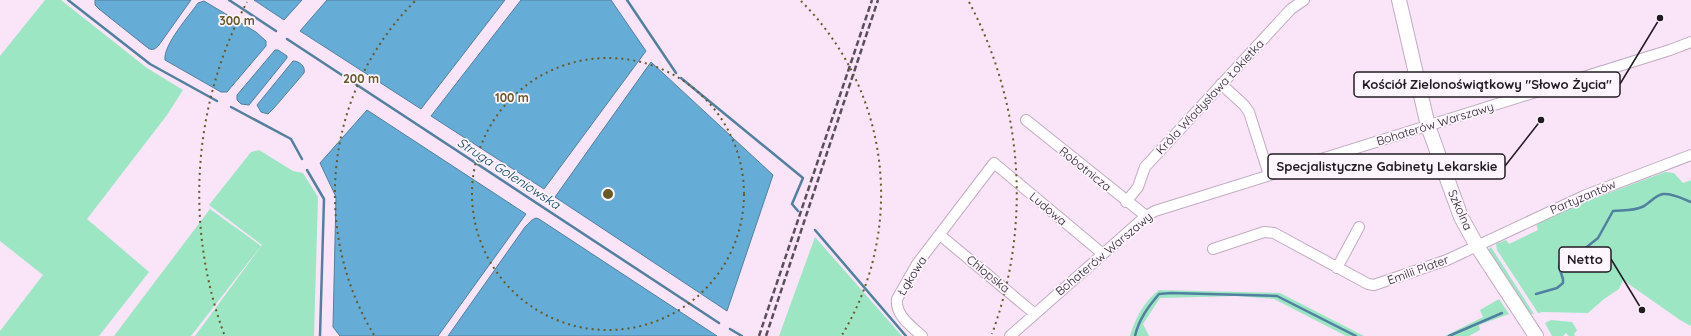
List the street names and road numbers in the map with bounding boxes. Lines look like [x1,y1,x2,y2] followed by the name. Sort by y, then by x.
[1152,36,1267,157] street label: Króla Władysława Łokietka
[1374,99,1495,149] street label: Bohaterów Warszawy
[1056,143,1114,194] street label: Robotnicza
[1548,176,1618,217] street label: Partyzantów
[1445,187,1476,232] street label: Szkolna
[1027,189,1070,229] street label: Ludowa
[1052,209,1155,299] street label: Bohaterów Warszawy
[1385,251,1451,288] street label: Emilii Plater
[964,252,1013,296] street label: Chłopska
[894,253,930,298] street label: Łąkowa

